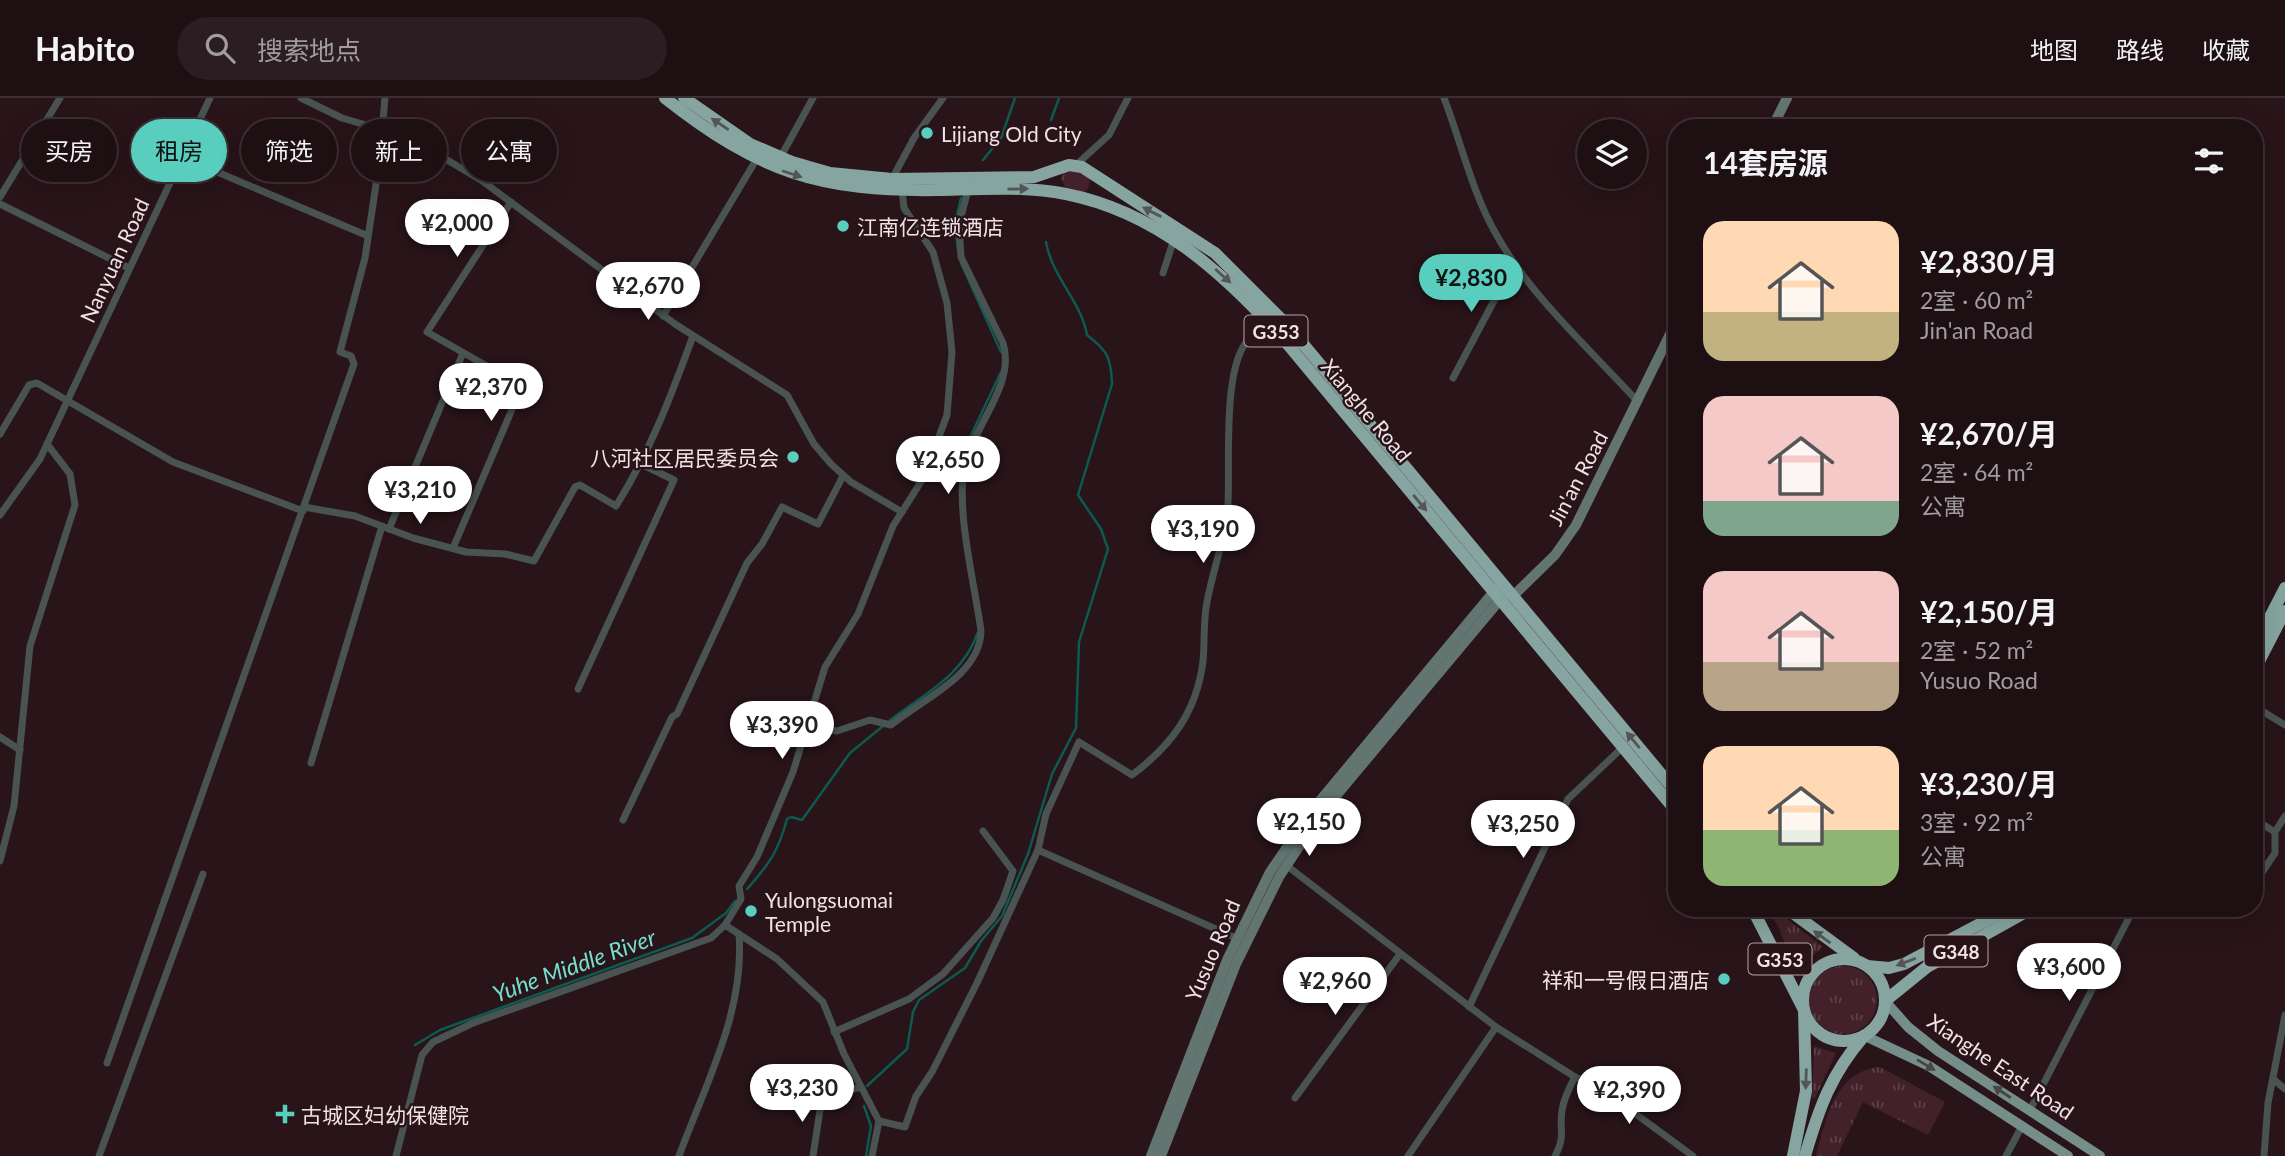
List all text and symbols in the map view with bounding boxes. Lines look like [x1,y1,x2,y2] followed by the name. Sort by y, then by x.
[177,17,667,80] search box
[35,28,135,68] text: Habito
[201,29,239,67] icon: search
[257,34,361,66] text: 搜索地点
[2030,35,2078,64] text: 地图
[2116,35,2164,64] text: 路线
[2202,35,2250,64] text: 收藏
[710,118,729,131] one-way arrow
[21,119,117,182] chip: 买房
[131,119,227,182] chip: 租房
[241,119,337,182] chip: 筛选
[351,119,447,182] chip: 新上
[461,119,557,182] chip: 公寓
[1577,119,1647,189] map controls
[1577,119,1647,189] button: layers
[941,121,1082,146] place label: Lijiang Old City
[919,125,935,141] marker: Lijiang Old City
[2190,142,2228,180] icon: filters
[1703,144,1828,180] text: 14套房源
[782,169,803,180] one-way arrow
[1007,183,1029,195] one-way arrow
[74,194,154,326] street label: Nanyuan Road
[400,200,514,259] pin: ¥2,000
[1142,207,1162,218] one-way arrow
[421,208,493,236] text: ¥2,000
[857,214,1004,239] place label: 江南亿连锁酒店
[835,218,851,234] marker: 江南亿连锁酒店
[1920,243,2058,279] text: ¥2,830/月
[1759,249,1843,333] icon: home
[1414,254,1528,314] pin: ¥2,830
[591,262,705,322] pin: ¥2,670
[1435,263,1507,291] text: ¥2,830
[1214,268,1232,284] one-way arrow
[612,271,684,299] text: ¥2,670
[1920,286,2033,314] text: 2室 · 60 m²
[1244,316,1308,346] road number: G353
[1920,316,2033,344] text: Jin'an Road
[1317,354,1417,466] street label: Xianghe Road
[434,364,548,423] pin: ¥2,370
[455,372,527,400] text: ¥2,370
[1920,415,2058,451] text: ¥2,670/月
[1759,424,1843,508] icon: home
[1542,427,1612,529] street label: Jin'an Road
[891,436,1005,496] pin: ¥2,650
[590,445,779,470] place label: 八河社区居民委员会
[912,445,984,473] text: ¥2,650
[785,449,801,465] marker: 八河社区居民委员会
[1920,458,2033,486] text: 2室 · 64 m²
[363,466,477,526] pin: ¥3,210
[384,475,456,503] text: ¥3,210
[1920,492,1966,520] text: 公寓
[1412,494,1427,512] one-way arrow
[1146,505,1260,565] pin: ¥3,190
[1167,514,1239,542] text: ¥3,190
[1920,593,2058,629] text: ¥2,150/月
[1759,599,1843,683] icon: home
[1920,636,2033,664] text: 2室 · 52 m²
[1920,666,2038,694] text: Yusuo Road
[725,702,839,761] pin: ¥3,390
[746,710,818,738] text: ¥3,390
[1626,732,1641,749] one-way arrow
[1920,765,2058,801] text: ¥3,230/月
[1759,774,1843,858] icon: home
[1252,798,1366,858] pin: ¥2,150
[1466,800,1580,860] pin: ¥3,250
[1273,807,1345,835] text: ¥2,150
[1920,808,2033,836] text: 3室 · 92 m²
[1487,809,1559,837] text: ¥3,250
[1920,842,1966,870] text: 公寓
[765,887,893,936] place label: Yulongsuomai Temple
[1179,896,1245,1004] street label: Yusuo Road
[743,903,759,919] marker: Yulongsuomai Temple
[489,922,660,1007] water label: Yuhe Middle River
[1813,930,1831,944] one-way arrow
[1924,936,1988,966] road number: G348
[1748,944,1812,974] road number: G353
[2012,944,2126,1003] pin: ¥3,600
[2033,952,2105,980] text: ¥3,600
[1895,957,1916,968] one-way arrow
[1278,958,1392,1017] pin: ¥2,960
[1299,966,1371,994] text: ¥2,960
[1542,967,1710,992] place label: 祥和一号假日酒店
[1716,971,1732,987] marker: 祥和一号假日酒店
[1923,1008,2079,1124] street label: Xianghe East Road
[1917,1058,1936,1071] one-way arrow
[745,1065,859,1124] pin: ¥3,230
[1572,1066,1686,1126] pin: ¥2,390
[1801,1068,1812,1090] one-way arrow
[766,1073,838,1101] text: ¥3,230
[1593,1075,1665,1103] text: ¥2,390
[1992,1086,2011,1099] one-way arrow
[301,1102,469,1127] place label: 古城区妇幼保健院
[275,1104,295,1124] marker: 古城区妇幼保健院

